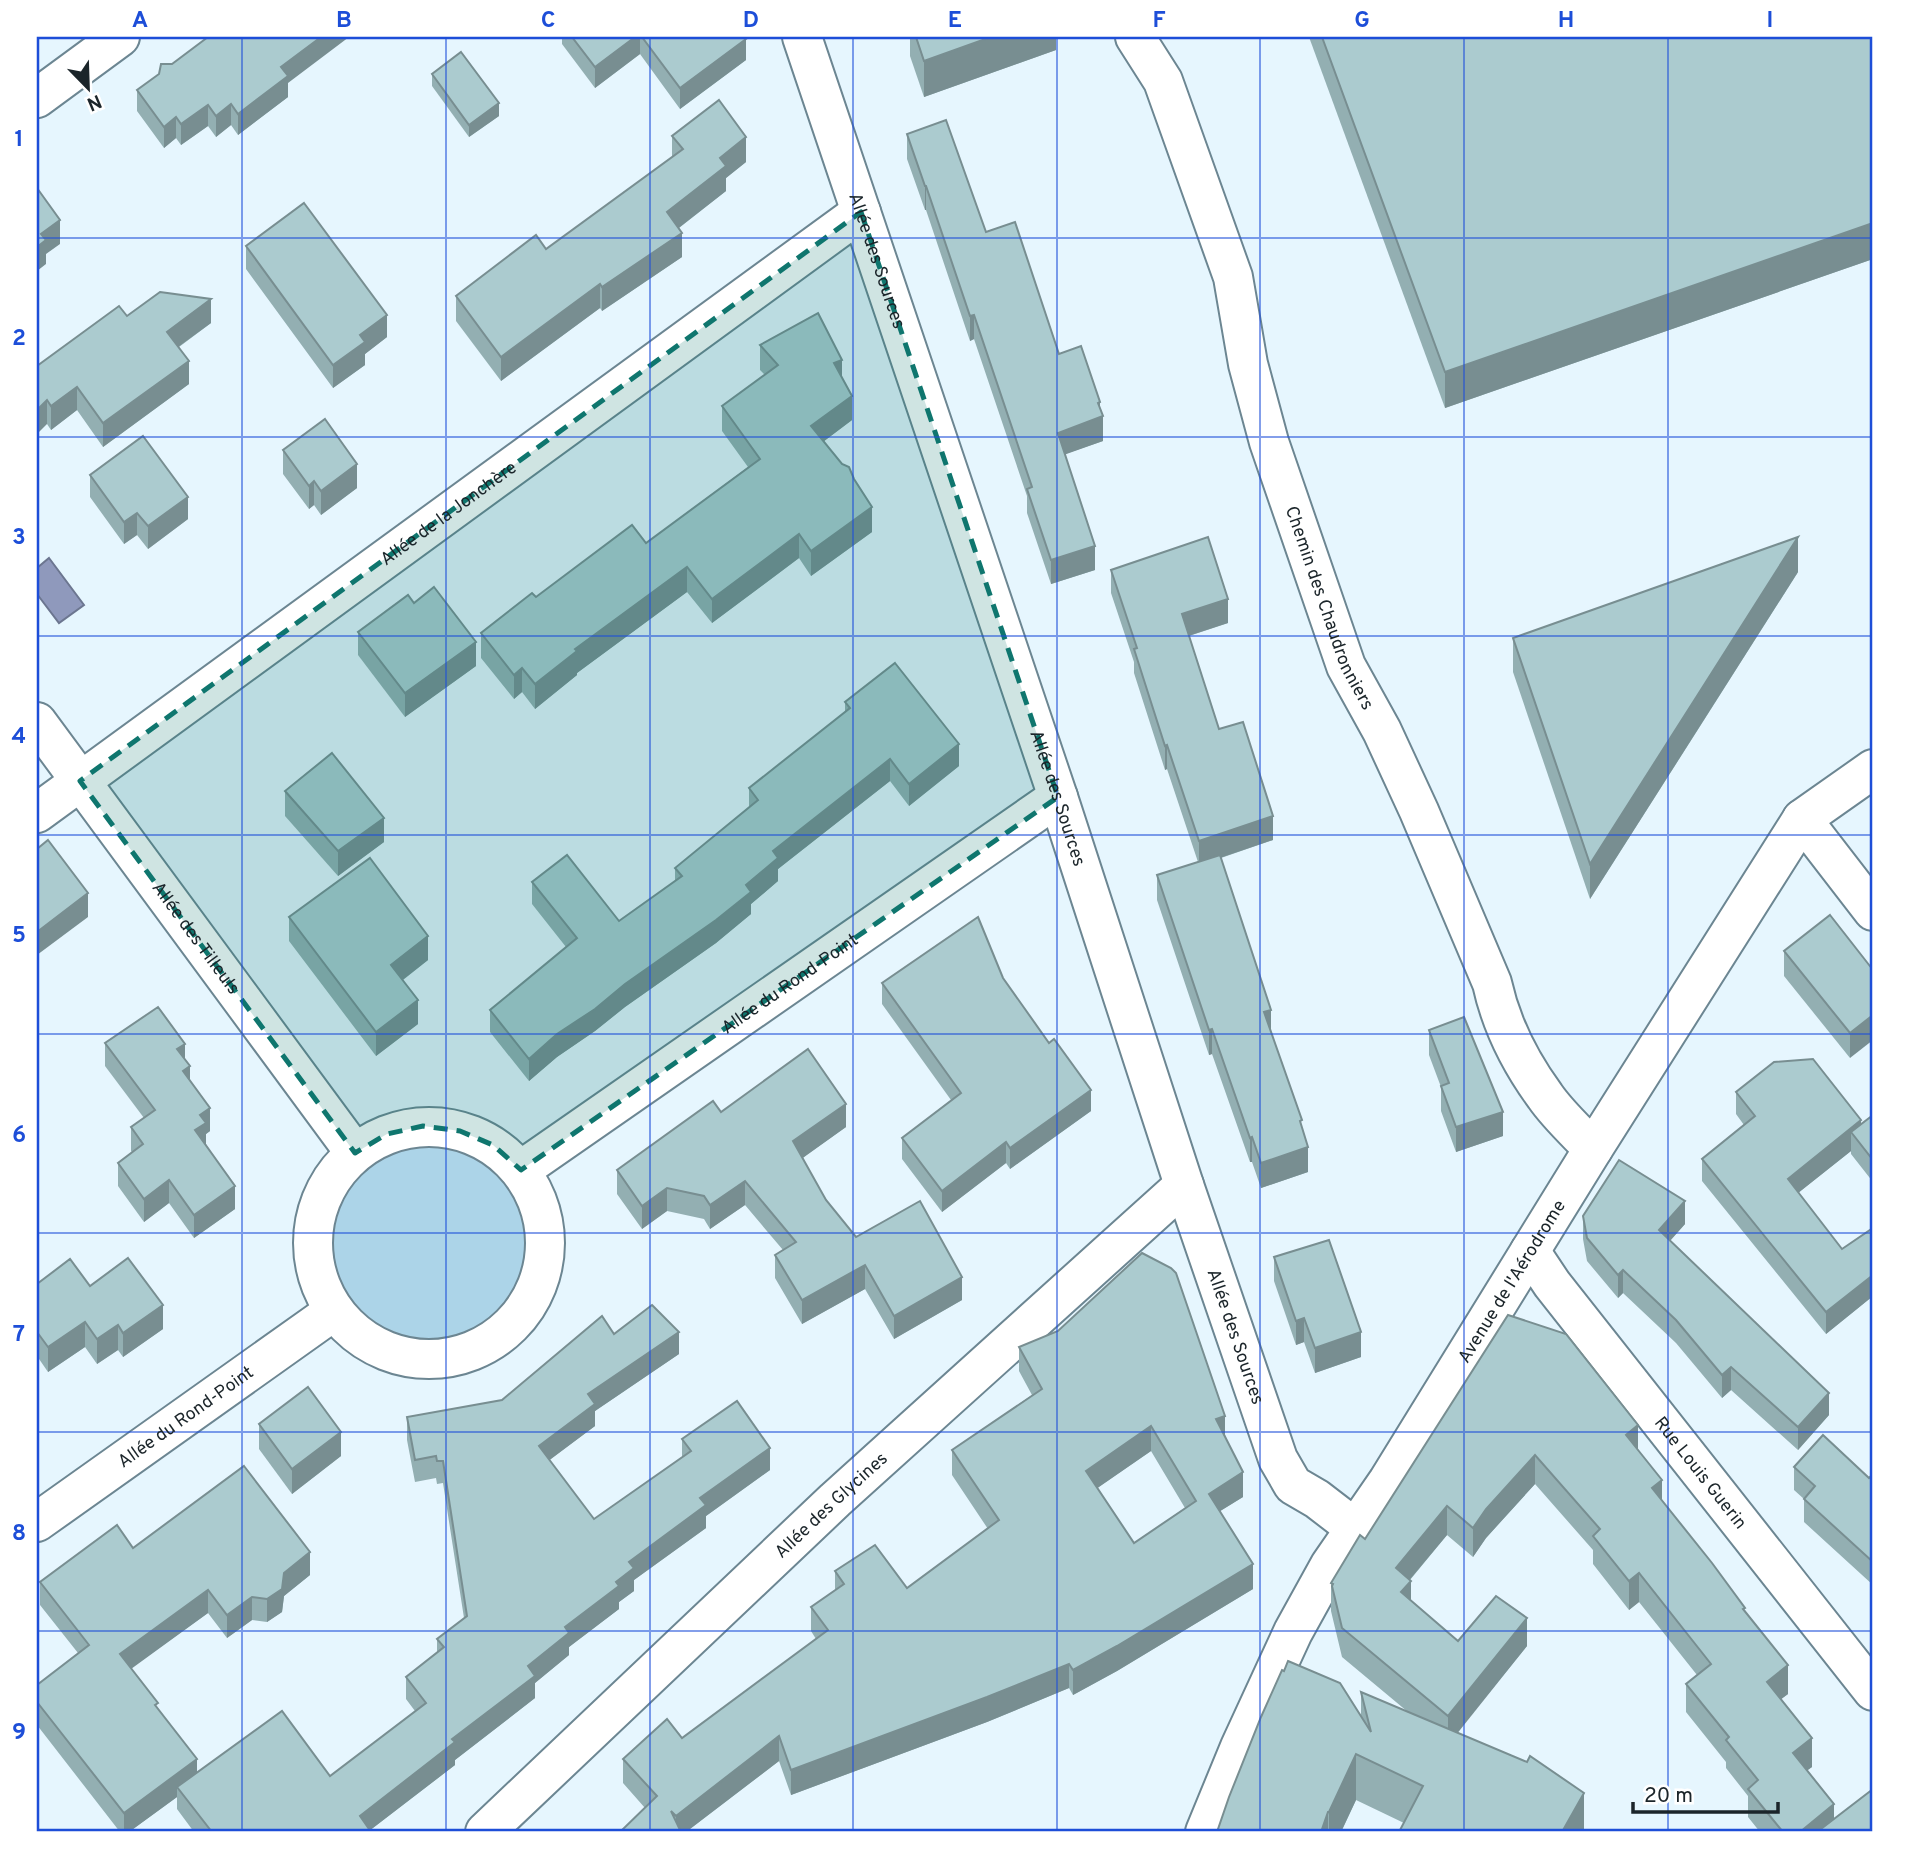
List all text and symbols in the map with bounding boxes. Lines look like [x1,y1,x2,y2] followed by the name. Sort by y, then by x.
[132,7,148,36] text: A
[336,7,352,36] text: B
[541,7,555,36] text: C
[743,7,759,36] text: D
[948,7,962,36] text: E
[1152,7,1166,36] text: F
[1354,7,1370,36] text: G
[1558,7,1574,36] text: H
[1767,7,1773,36] text: I
[52,52,122,122] north arrow
[83,88,105,116] text: N
[14,126,24,155] text: 1
[842,190,909,332] street label: Allée des Sources
[12,325,26,354] text: 2
[376,457,522,572] street label: Allée de la Jonchère
[1279,503,1378,714] street label: Chemin des Chaudronniers
[12,524,26,553] text: 3
[12,723,26,752] text: 4
[1023,727,1090,870] street label: Allée des Sources
[146,878,244,999] street label: Allée des Tilleuls
[12,922,26,951] text: 5
[718,929,863,1040] street label: Allée du Rond-Point
[12,1122,26,1151] text: 6
[1454,1196,1572,1368] street label: Avenue de l'Aérodrome
[1201,1266,1268,1408] street label: Allée des Sources
[13,1321,25,1350] text: 7
[114,1362,259,1474] street label: Allée du Rond-Point
[1648,1413,1751,1535] street label: Rue Louis Guerin
[770,1448,893,1564] street label: Allée des Glycines
[12,1520,26,1549] text: 8
[12,1719,26,1748] text: 9
[1633,1771,1779,1815] scale bar
[1644,1783,1693,1810] text: 20 m

